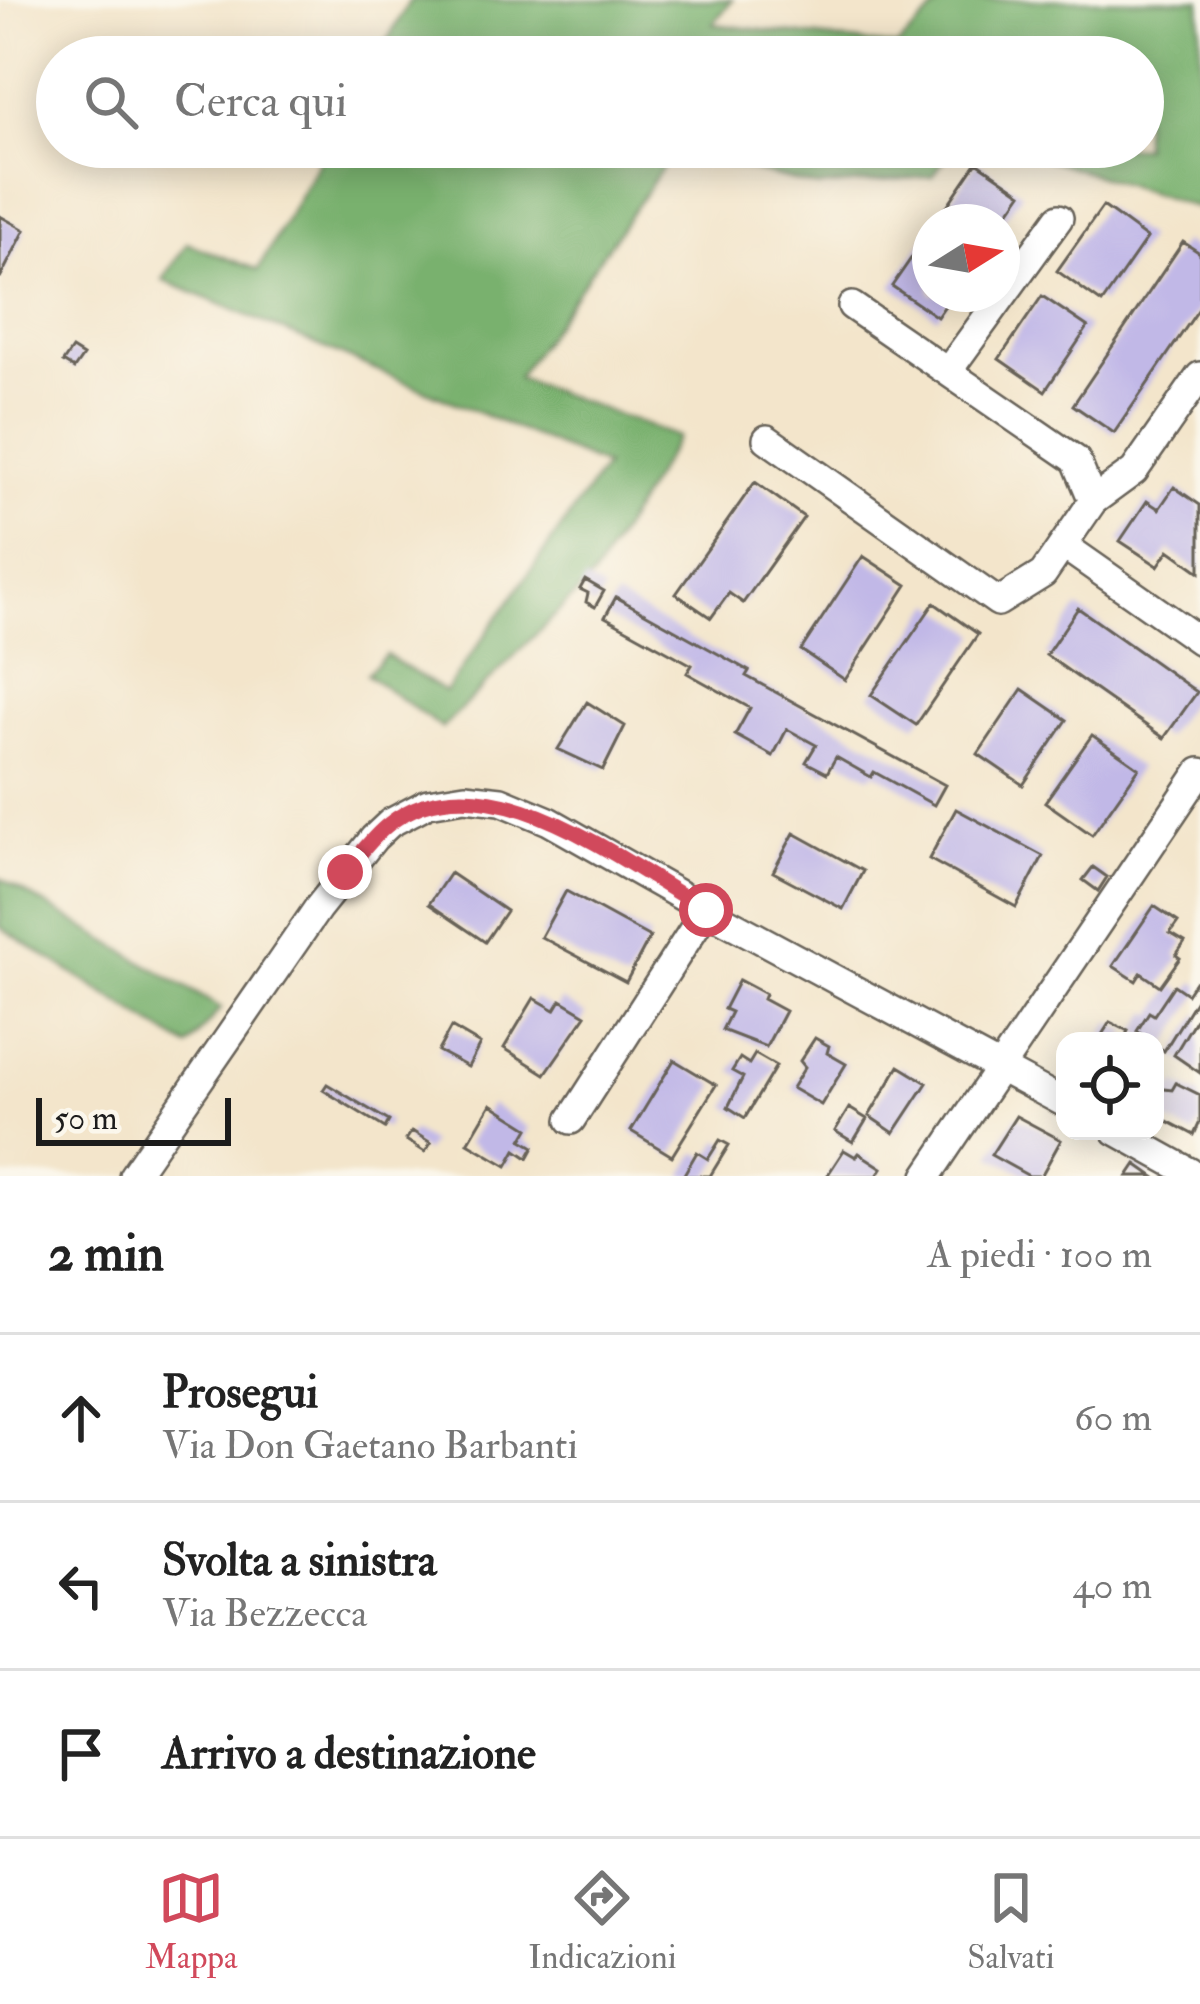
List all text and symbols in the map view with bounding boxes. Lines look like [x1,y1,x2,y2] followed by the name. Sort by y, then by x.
[36,36,1164,168] search box
[78,69,144,135] icon: search
[174,74,347,130] text: Cerca qui
[912,204,1020,312] north arrow
[318,845,372,899] route end
[679,883,733,937] route start
[1056,1032,1164,1140] map controls
[1056,1032,1164,1140] button: locate
[36,1092,231,1145] scale bar
[54,1098,118,1139] text: 50 m
[48,1222,164,1286] text: 2 min
[927,1230,1152,1279] text: A piedi · 100 m
[162,1365,318,1421] text: Prosegui
[48,1385,114,1451] icon: ahead
[1074,1393,1152,1442] text: 60 m
[162,1421,578,1470] text: Via Don Gaetano Barbanti
[162,1533,437,1589] text: Svolta a sinistra
[48,1553,114,1619] icon: left
[1073,1561,1152,1610] text: 40 m
[162,1589,367,1638] text: Via Bezzecca
[48,1721,114,1787] icon: arrive
[162,1726,536,1782] text: Arrivo a destinazione
[145,1865,238,1978] tab: Mappa
[528,1865,677,1978] tab: Indicazioni
[967,1865,1055,1978] tab: Salvati

